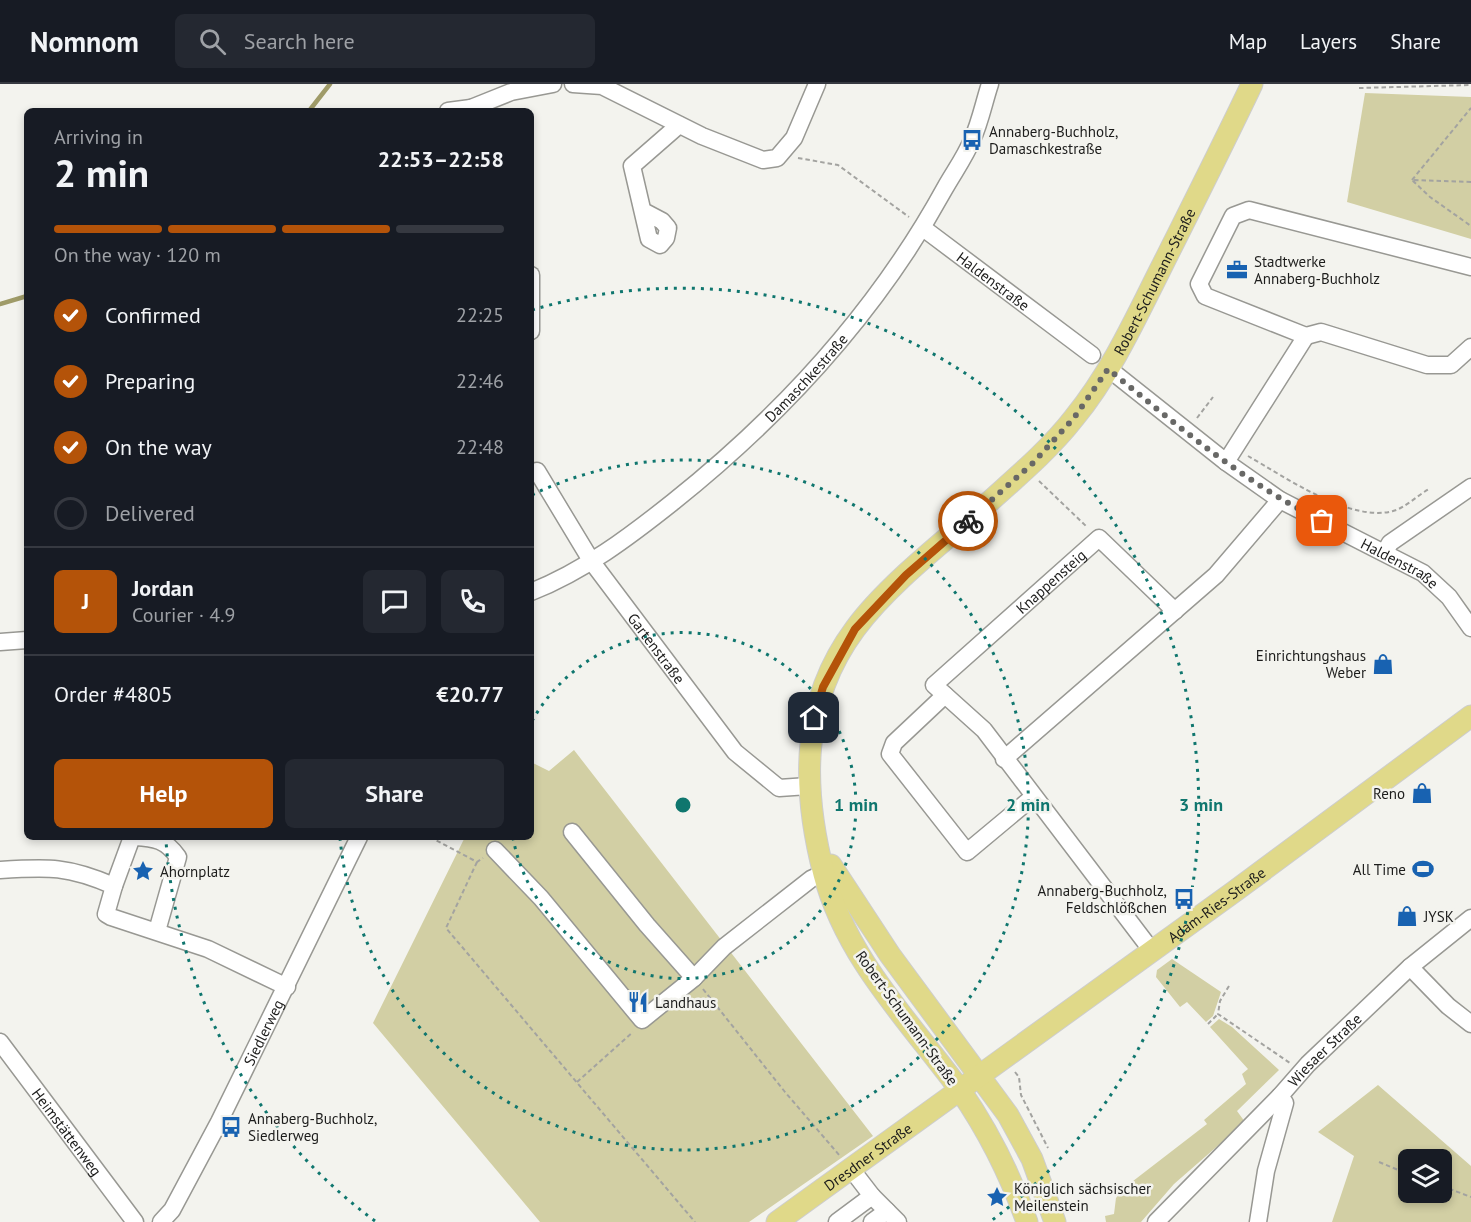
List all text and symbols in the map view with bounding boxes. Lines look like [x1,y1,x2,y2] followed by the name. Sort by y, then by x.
[175,14,595,68] search box
[30,23,139,60] text: Nomnom
[196,25,229,58] icon: search
[244,27,355,55] text: Search here
[1229,28,1267,55] text: Map
[1300,28,1357,55] text: Layers
[1390,28,1441,55] text: Share
[989,122,1118,158] place label: Annaberg-Buchholz, Damaschkestraße
[54,124,143,150] text: Arriving in
[960,128,984,152] bus stop icon: Annaberg-Buchholz, Damaschkestraße
[378,145,504,173] text: 22:53–22:58
[54,147,149,198] text: 2 min
[1109,205,1199,358] street label: Robert-Schumann-Straße
[54,242,221,268] text: On the way · 120 m
[953,247,1034,314] street label: Haldenstraße
[1254,252,1380,288] place label: Stadtwerke Annaberg-Buchholz
[1225,258,1249,282] office icon: Stadtwerke Annaberg-Buchholz
[54,299,87,332] icon: check
[105,301,201,329] text: Confirmed
[456,302,504,328] text: 22:25
[760,330,851,426] street label: Damaschkestraße
[54,365,87,398] icon: check
[105,367,195,395] text: Preparing
[456,368,504,394] text: 22:46
[54,431,87,464] icon: check
[105,433,212,461] text: On the way
[456,434,504,460] text: 22:48
[938,491,998,551] courier
[1296,495,1347,546] pin
[105,499,195,527] text: Delivered
[1305,504,1338,537] icon: bag
[952,505,985,538] icon: bike
[1358,534,1443,592] street label: Haldenstraße
[1012,545,1090,617] street label: Knappensteig
[363,570,426,633] button: chat
[441,570,504,633] button: phone
[132,574,194,602] text: Jordan
[82,587,89,615] text: J
[132,602,235,628] text: Courier · 4.9
[624,609,689,687] street label: Gartenstraße
[1256,646,1366,682] place label: Einrichtungshaus Weber
[1371,652,1395,676] shop icon: Einrichtungshaus Weber
[54,680,173,708] text: Order #4805
[436,680,504,708] text: €20.77
[788,692,839,743] pin
[797,701,830,734] icon: home
[54,759,273,828] button: Help
[285,759,504,828] button: Share
[1410,781,1434,805] shop icon: Reno
[1373,784,1405,803] place label: Reno
[834,793,878,816] text: 1 min
[1006,793,1050,816] text: 2 min
[1179,793,1223,816] text: 3 min
[673,795,693,815] centre of rings
[1411,857,1435,881] sports icon: All Time
[131,859,155,883] place icon: Ahornplatz
[1353,860,1406,879] place label: All Time
[160,862,230,881] place label: Ahornplatz
[1164,862,1269,946] street label: Adam-Ries-Straße
[1038,881,1167,917] place label: Annaberg-Buchholz, Feldschlößchen
[1172,887,1196,911] bus stop icon: Annaberg-Buchholz, Feldschlößchen
[1395,904,1419,928] shop icon: JYSK
[1423,907,1454,926] place label: JYSK
[852,947,962,1089] street label: Robert-Schumann-Straße
[626,990,650,1014] restaurant icon: Landhaus
[655,993,716,1012] place label: Landhaus
[239,996,287,1068] street label: Siedlerweg
[1283,1009,1365,1090] street label: Wiesaer Straße
[28,1084,106,1179] street label: Heimstättenweg
[248,1109,377,1145] place label: Annaberg-Buchholz, Siedlerweg
[219,1115,243,1139] bus stop icon: Annaberg-Buchholz, Siedlerweg
[820,1118,916,1195] street label: Dresdner Straße
[1398,1149,1452,1203] map controls
[1398,1149,1452,1203] button: layers
[1014,1179,1151,1215] place label: Königlich sächsischer Meilenstein
[985,1185,1009,1209] place icon: Königlich sächsischer Meilenstein

